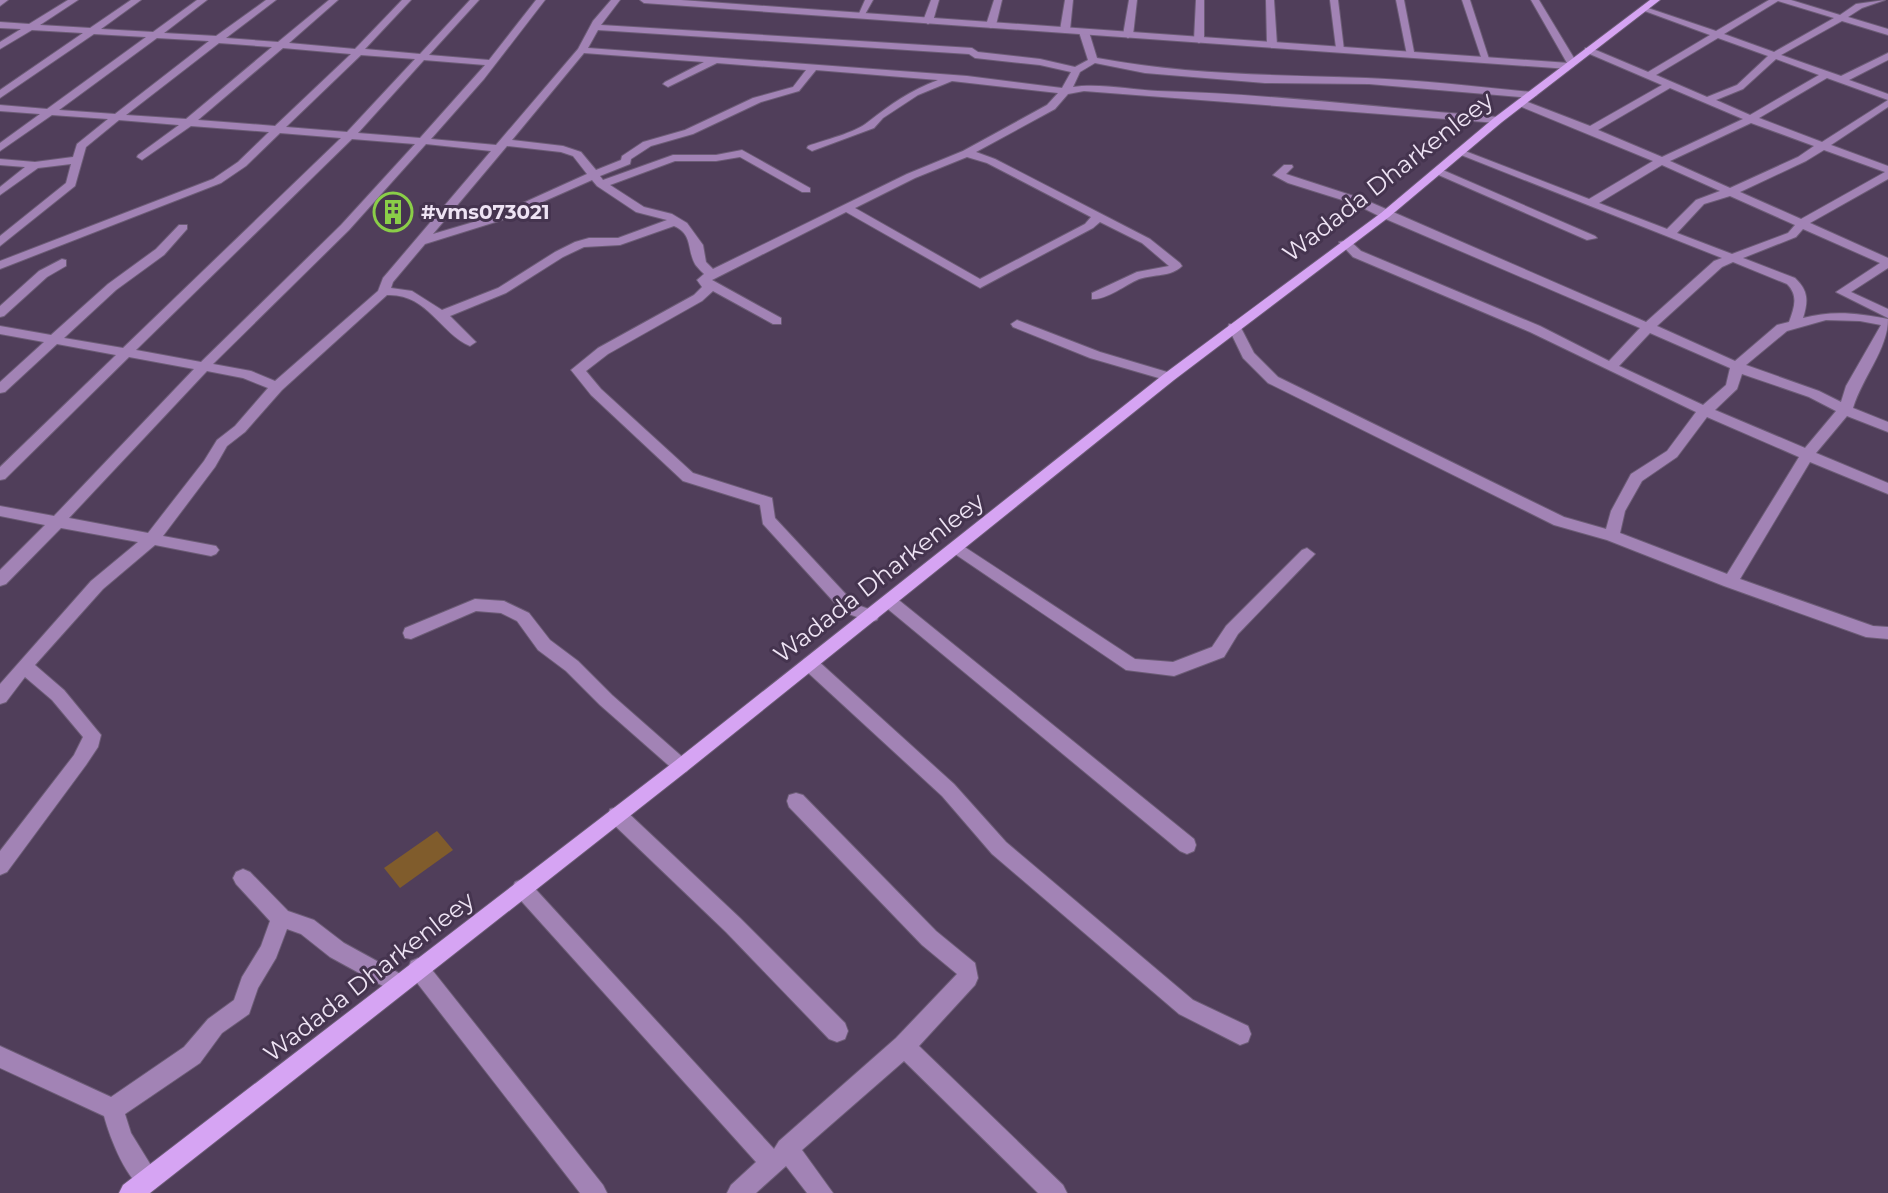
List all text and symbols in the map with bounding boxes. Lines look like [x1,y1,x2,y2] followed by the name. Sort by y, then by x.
[1277,85,1499,268] street label: Wadada Dharkenleey
[372,191,414,233] building icon: #vms073021
[421,200,550,224] place label: #vms073021
[768,486,990,669] street label: Wadada Dharkenleey
[258,885,480,1068] street label: Wadada Dharkenleey

